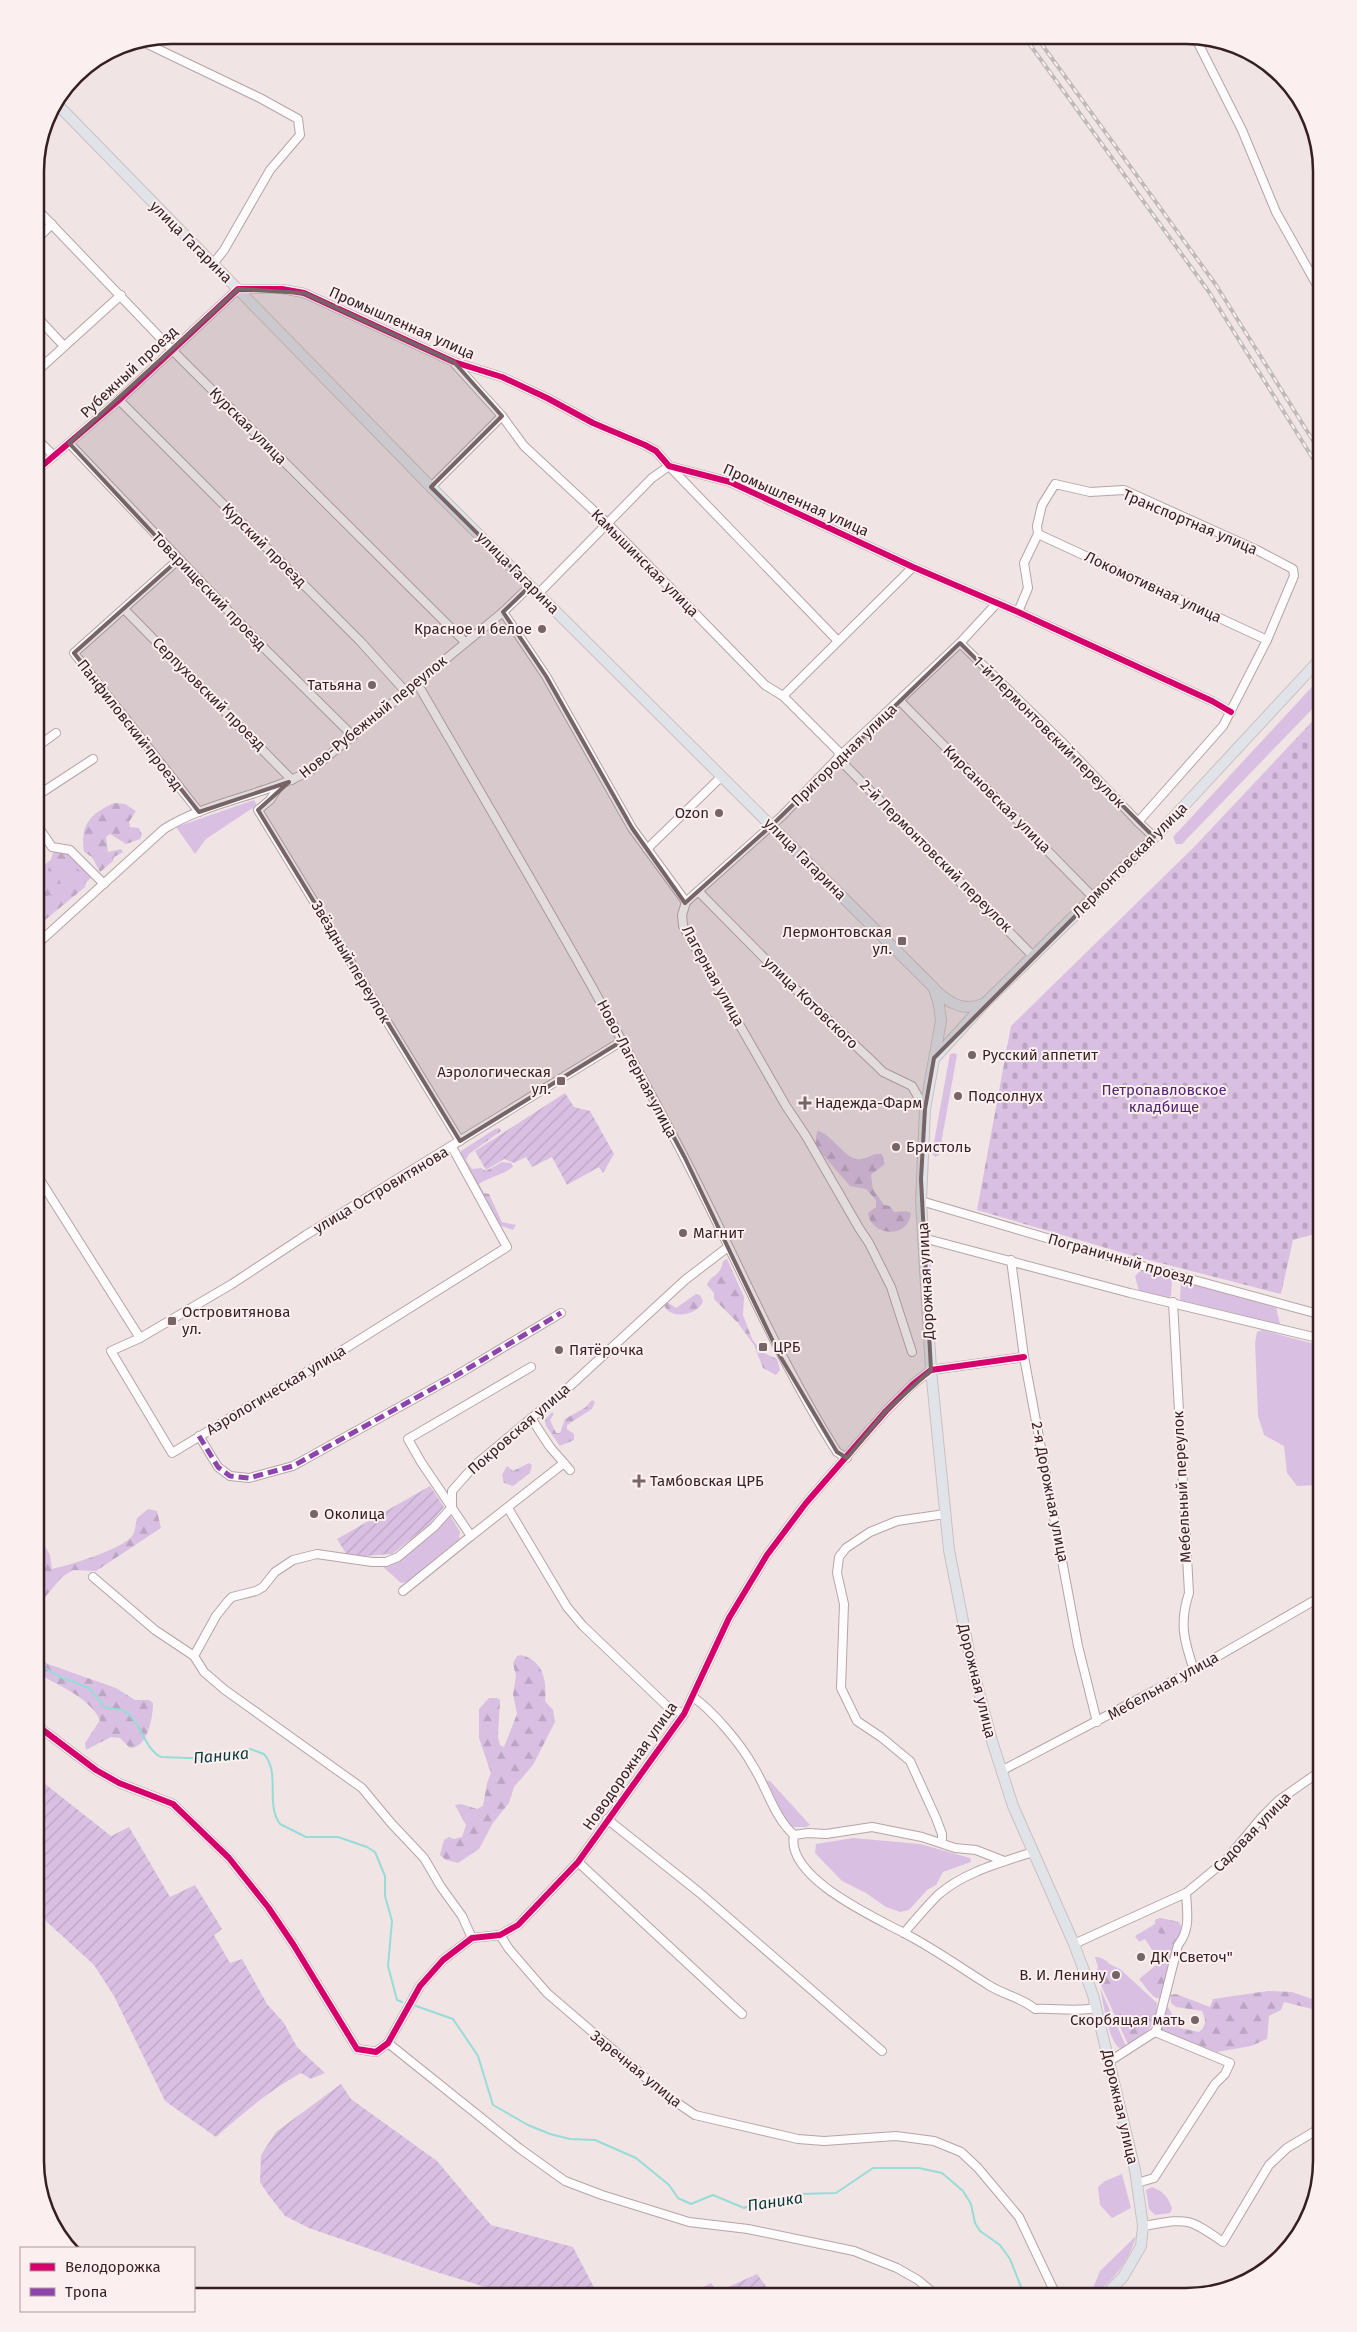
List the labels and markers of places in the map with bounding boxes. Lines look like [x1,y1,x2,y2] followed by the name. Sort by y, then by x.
[414,620,532,638] place label: Красное и белое
[536,623,548,635] marker: Красное и белое
[307,676,362,694] place label: Татьяна
[366,679,378,691] marker: Татьяна
[675,804,709,822] place label: Ozon
[713,807,725,819] marker: Ozon
[783,923,892,958] place label: Лермонтовская ул.
[896,935,908,947] marker: Лермонтовская ул.
[982,1046,1098,1064] place label: Русский аппетит
[966,1049,978,1061] marker: Русский аппетит
[437,1063,551,1098] place label: Аэрологическая ул.
[555,1075,567,1087] marker: Аэрологическая ул.
[968,1087,1043,1105] place label: Подсолнух
[952,1090,964,1102] marker: Подсолнух
[815,1094,922,1112] place label: Надежда-Фарм
[799,1097,811,1109] marker: Надежда-Фарм
[906,1138,971,1156] place label: Бристоль
[890,1141,902,1153] marker: Бристоль
[693,1224,744,1242] place label: Магнит
[677,1227,689,1239] marker: Магнит
[182,1303,290,1338] place label: Островитянова ул.
[166,1315,178,1327] marker: Островитянова ул.
[773,1338,801,1356] place label: ЦРБ
[569,1341,644,1359] place label: Пятёрочка
[757,1341,769,1353] marker: ЦРБ
[553,1344,565,1356] marker: Пятёрочка
[650,1472,764,1490] place label: Тамбовская ЦРБ
[632,1474,646,1488] marker: Тамбовская ЦРБ
[324,1505,385,1523] place label: Околица
[308,1508,320,1520] marker: Околица
[1150,1948,1233,1966] place label: ДК "Светоч"
[1135,1951,1147,1963] marker: ДК "Светоч"
[1019,1966,1107,1984] place label: В. И. Ленину
[1110,1969,1122,1981] marker: В. И. Ленину
[1070,2011,1185,2029] place label: Скорбящая мать
[1189,2014,1201,2026] marker: Скорбящая мать

